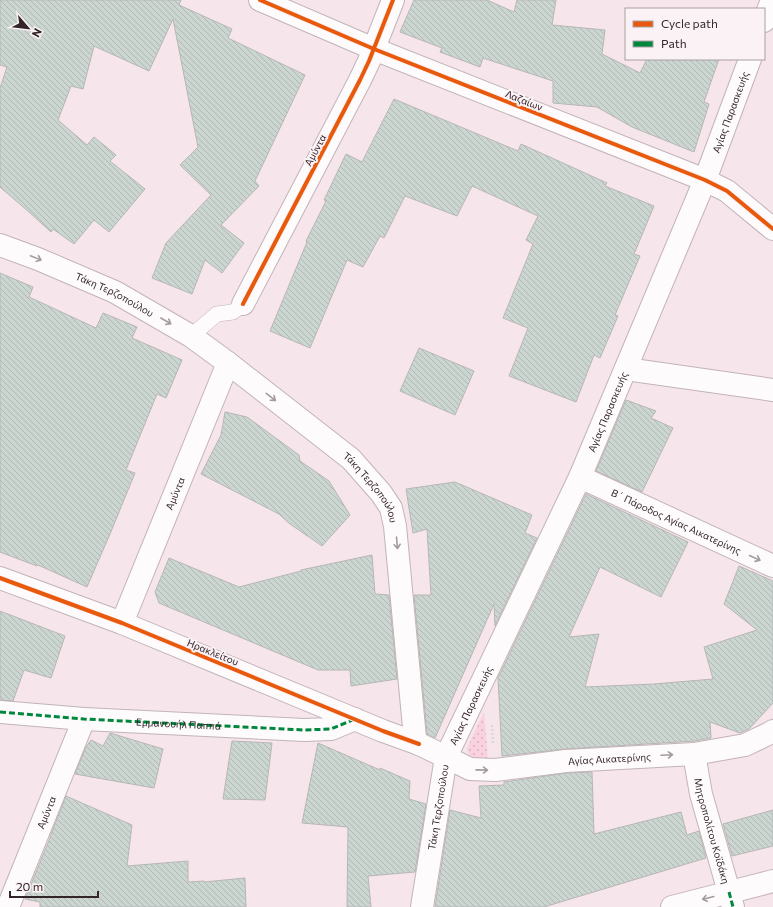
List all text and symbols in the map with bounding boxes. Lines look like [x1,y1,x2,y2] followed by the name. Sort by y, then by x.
[8,8,48,48] north arrow
[625,8,765,60] legend
[661,16,718,30] text: Cycle path
[30,26,45,40] text: N
[661,36,687,50] text: Path
[710,70,751,155] street label: Αγίας Παρασκευής
[504,87,544,113] street label: Λαζαίων
[302,132,328,168] street label: Αμύντα
[30,255,42,263] one-way arrow
[74,270,156,319] street label: Τάκη Τερζοπούλου
[160,318,172,326] one-way arrow
[585,370,630,454] street label: Αγίας Παρασκευής
[266,392,277,401] one-way arrow
[341,449,400,524] street label: Τάκη Τερζοπούλου
[163,475,187,511] street label: Αμύντα
[609,486,743,557] street label: Β΄ Πάροδος Αγίας Αικατερίνης
[393,536,401,549] one-way arrow
[749,555,761,562] one-way arrow
[186,636,241,668] street label: Ηρακλείτου
[447,664,495,747] street label: Αγίας Παρασκευής
[136,716,221,732] street label: Εμμανουήλ Παππά
[568,750,651,767] street label: Αγίας Αικατερίνης
[660,752,673,759] one-way arrow
[425,763,451,851] street label: Τάκη Τερζοπούλου
[475,766,488,774] one-way arrow
[692,777,732,885] street label: Μητροπολίτου Κοϊδάκη
[34,794,58,831] street label: Αμύντα
[10,873,98,899] scale bar
[16,879,43,893] text: 20 m
[702,895,715,902] one-way arrow

